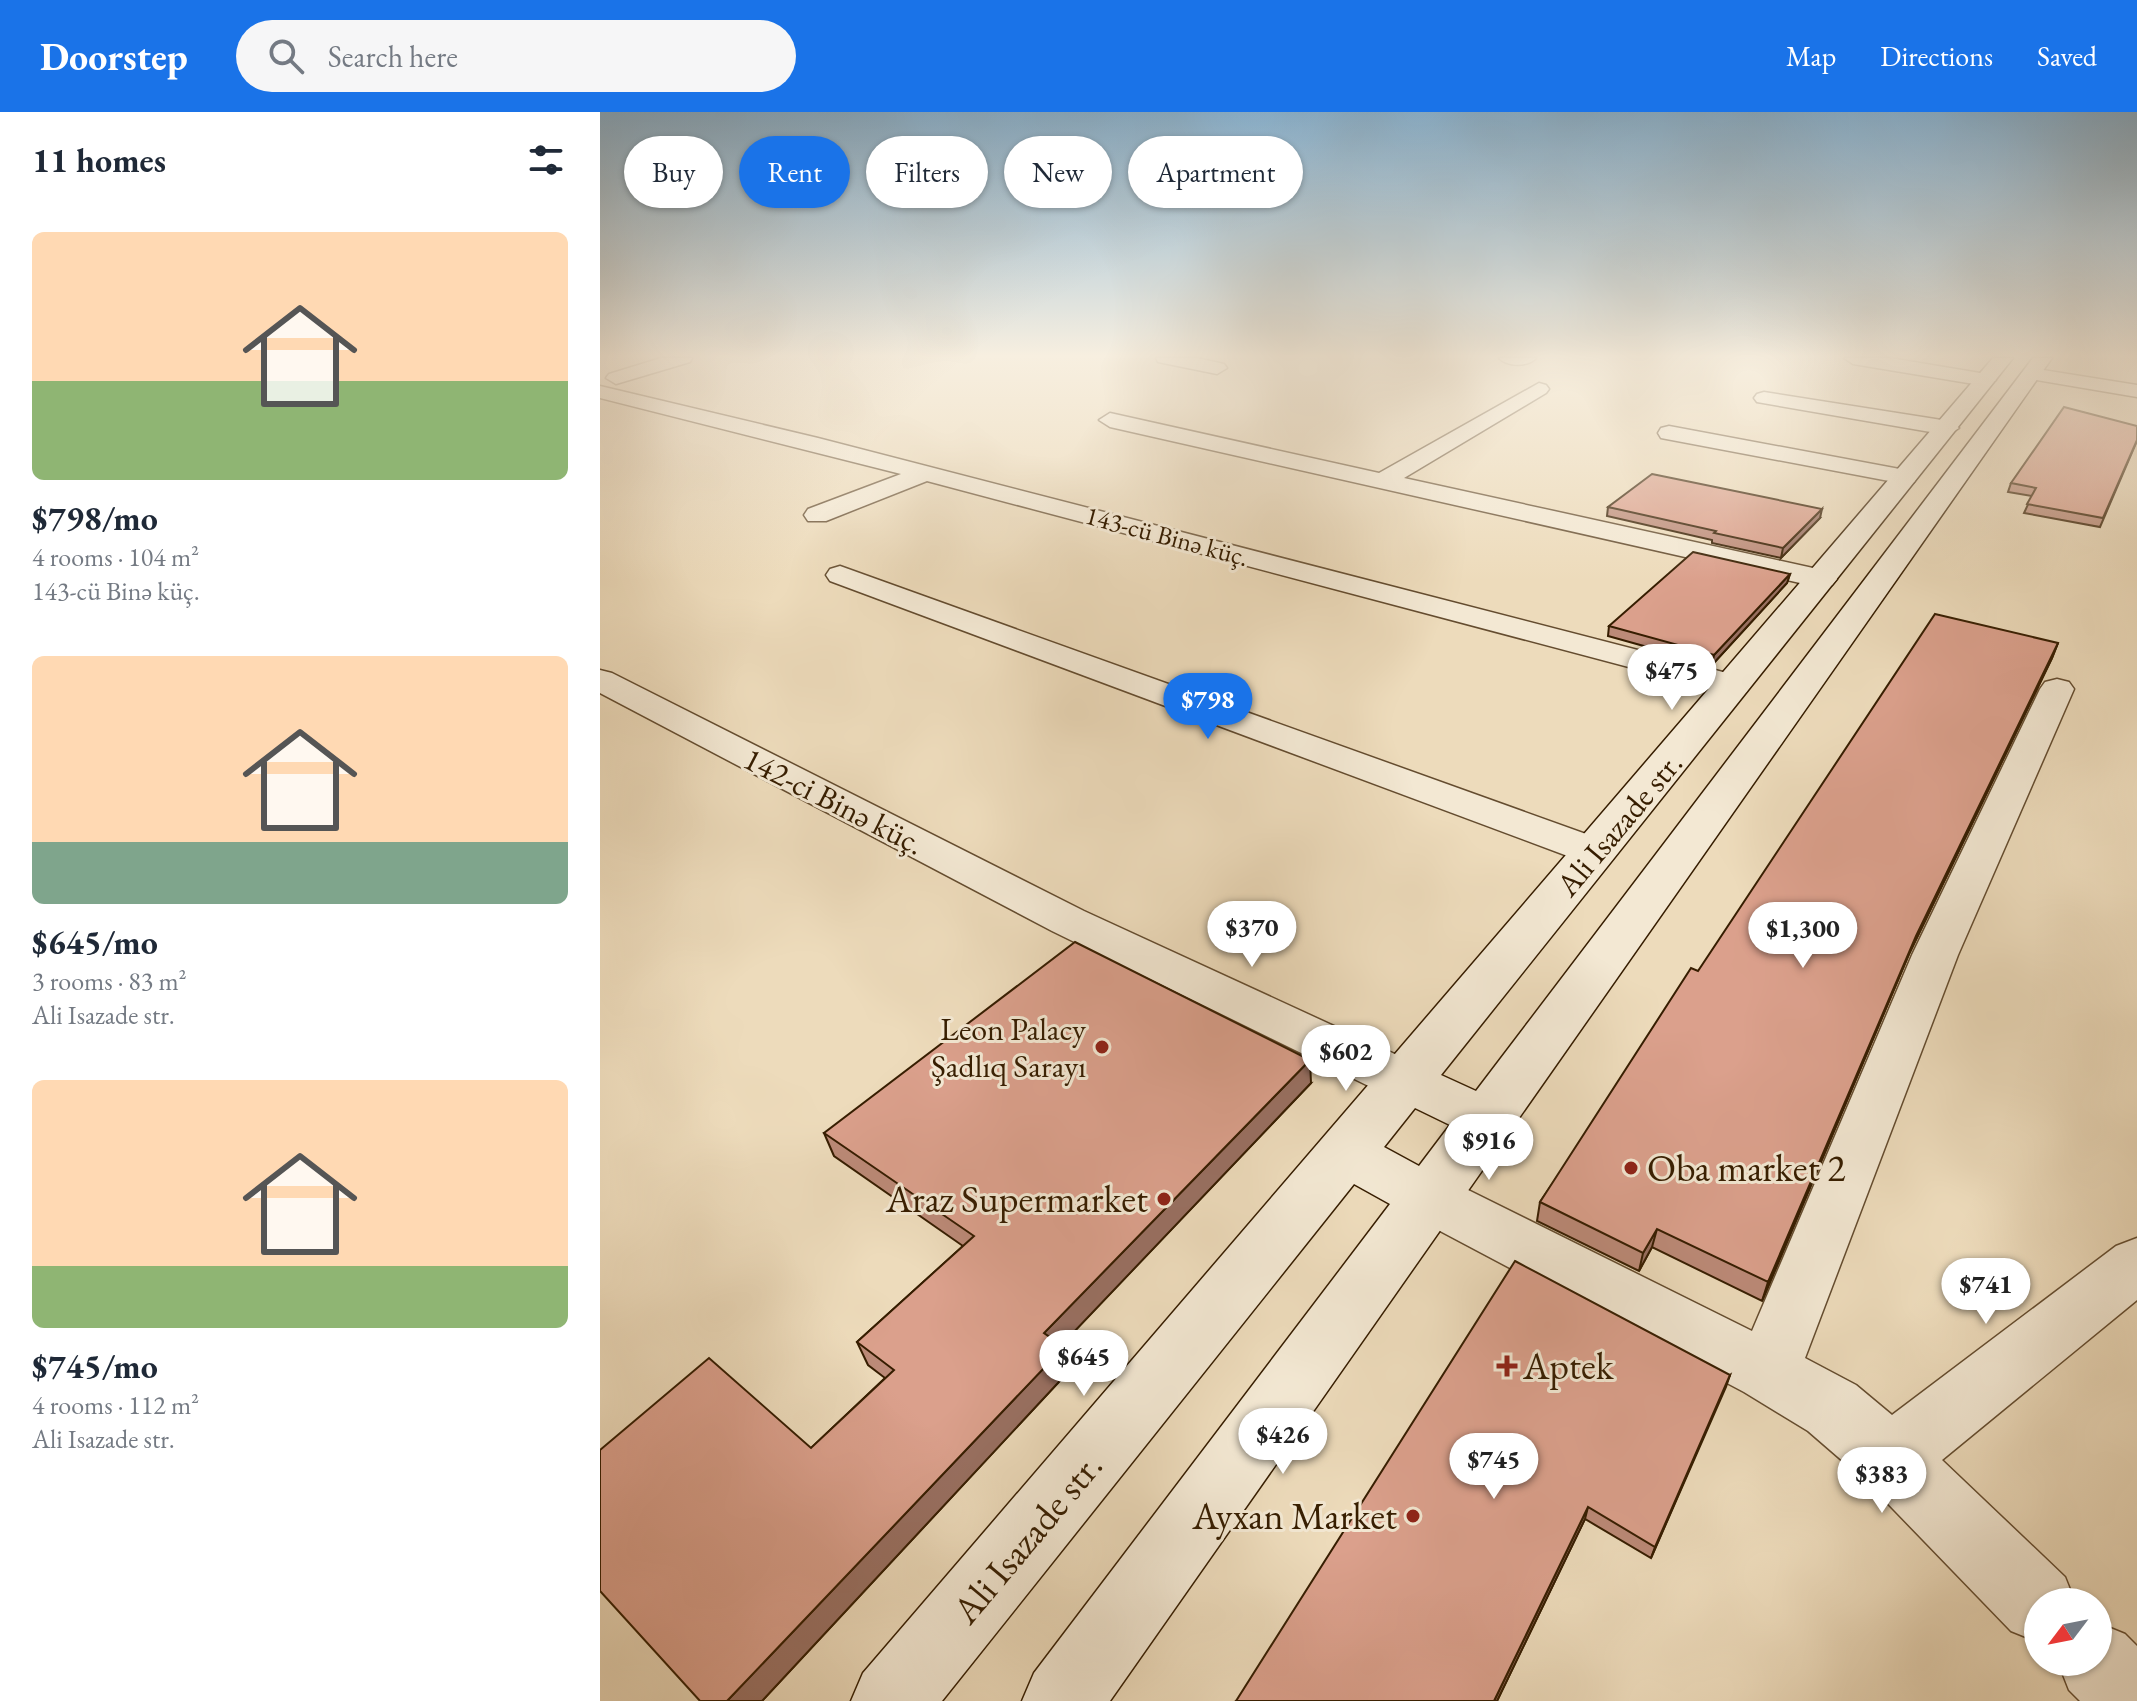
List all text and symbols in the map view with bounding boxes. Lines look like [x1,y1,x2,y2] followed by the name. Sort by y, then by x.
[236,20,796,92] search box
[40,32,188,81] text: Doorstep
[264,34,308,78] icon: search
[328,37,458,76] text: Search here
[1786,38,1836,74] text: Map
[1880,38,1993,74] text: Directions
[2037,38,2097,74] text: Saved
[624,136,723,208] chip: Buy
[739,136,850,208] chip: Rent
[866,136,988,208] chip: Filters
[1004,136,1112,208] chip: New
[1128,136,1303,208] chip: Apartment
[32,138,166,182] text: 11 homes
[524,138,568,182] icon: filters
[228,284,372,428] icon: home
[32,496,158,540] text: $798/mo
[1082,498,1252,574] street label: 143-cü Binə küç.
[32,540,199,574] text: 4 rooms · 104 m²
[32,574,200,608] text: 143-cü Binə küç.
[1625,644,1719,712] pin: $475
[1645,653,1699,687] text: $475
[1161,673,1255,741] pin: $798
[1181,682,1235,716] text: $798
[228,708,372,852] icon: home
[737,737,931,865] street label: 142-ci Binə küç.
[1546,743,1692,906] street label: Ali Isazade str.
[1205,901,1299,969] pin: $370
[1738,902,1868,970] pin: $1,300
[1225,910,1279,944] text: $370
[1766,911,1840,945] text: $1,300
[32,920,158,964] text: $645/mo
[32,964,187,998] text: 3 rooms · 83 m²
[32,998,175,1032] text: Ali Isazade str.
[931,1008,1087,1087] place label: Leon Palaсу Şadlıq Sarayı
[1299,1025,1393,1093] pin: $602
[1319,1034,1373,1068] text: $602
[1093,1038,1111,1056] marker: Leon Palaсу Şadlıq Sarayı
[1442,1114,1536,1182] pin: $916
[1462,1123,1516,1157] text: $916
[228,1132,372,1276] icon: home
[1647,1143,1845,1192] place label: Oba market 2
[1622,1159,1640,1177] marker: Oba market 2
[885,1174,1148,1223] place label: Araz Supermarket
[1155,1190,1173,1208] marker: Araz Supermarket
[1939,1258,2033,1326] pin: $741
[1959,1267,2013,1301] text: $741
[1037,1330,1131,1398] pin: $645
[1057,1339,1111,1373] text: $645
[1522,1341,1615,1390] place label: Aptek
[32,1344,158,1388] text: $745/mo
[1498,1357,1516,1375] marker: Aptek
[32,1388,199,1422] text: 4 rooms · 112 m²
[1236,1408,1330,1476] pin: $426
[1256,1417,1310,1451] text: $426
[32,1422,175,1456] text: Ali Isazade str.
[1447,1433,1541,1501] pin: $745
[940,1442,1112,1634] street label: Ali Isazade str.
[1467,1442,1521,1476] text: $745
[1835,1447,1929,1515] pin: $383
[1855,1456,1909,1490] text: $383
[1191,1491,1397,1540] place label: Ayxan Market
[1404,1507,1422,1525] marker: Ayxan Market
[2024,1588,2112,1676] north arrow
[2024,1588,2112,1676] map controls

